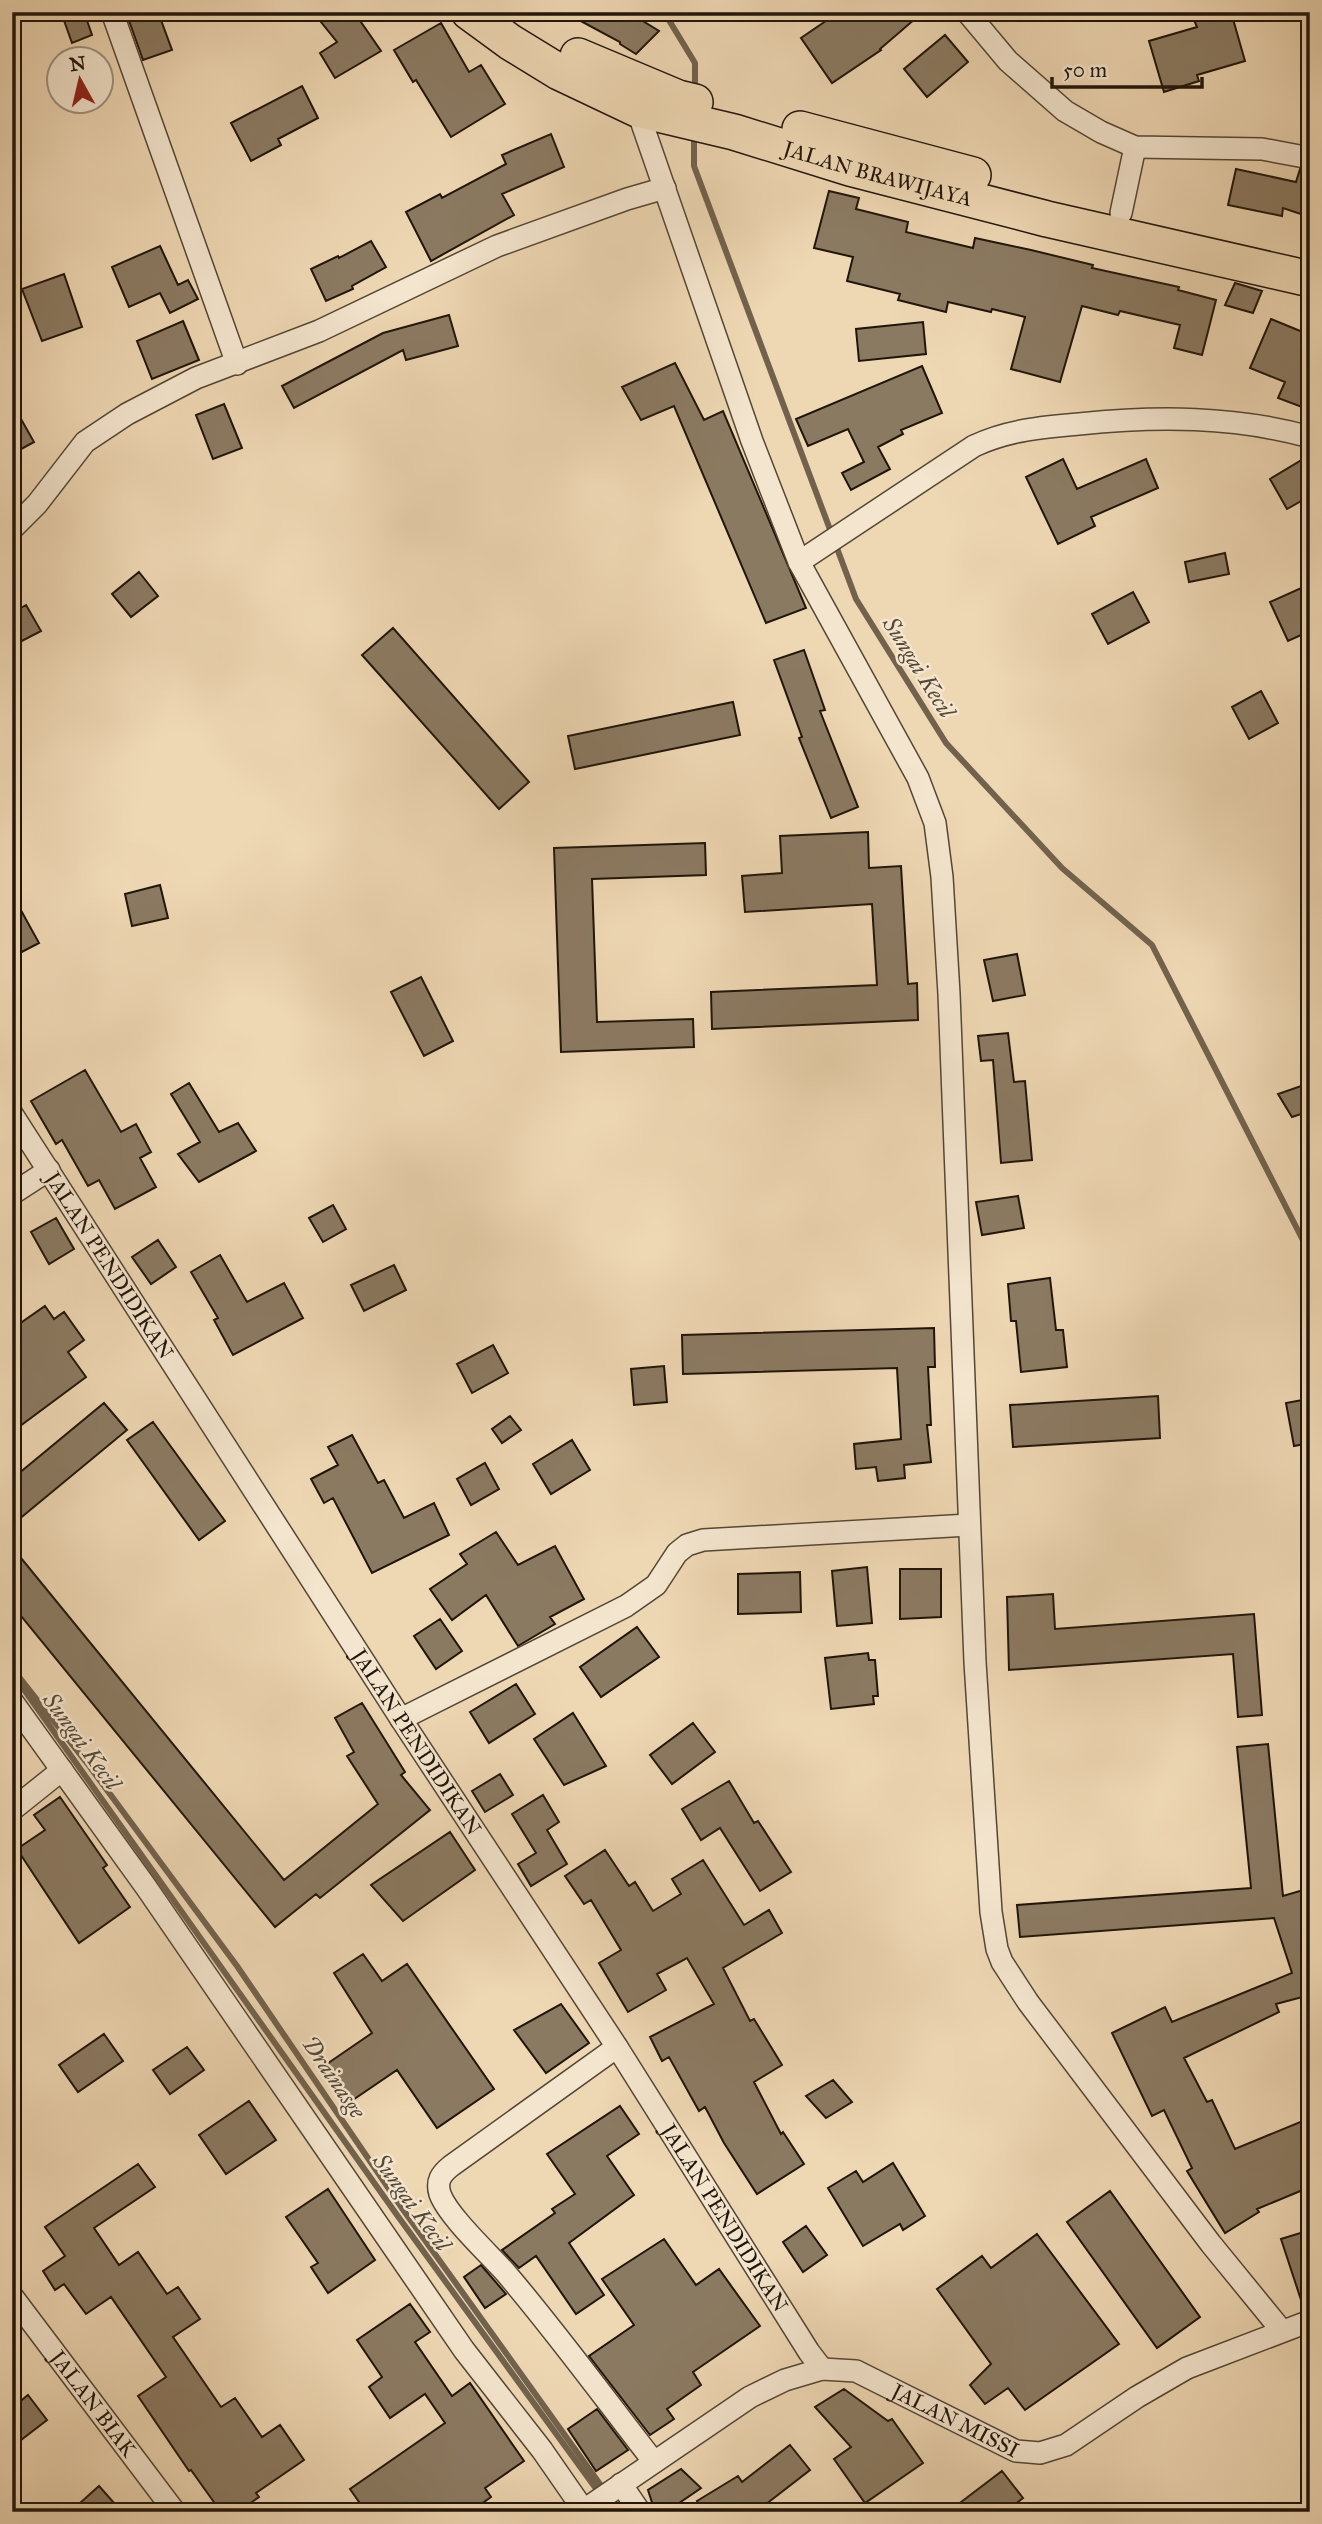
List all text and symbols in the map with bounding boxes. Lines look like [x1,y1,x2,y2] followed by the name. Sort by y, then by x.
[46,46,116,116] north arrow
[1052,46,1203,90] scale bar
[68,51,87,76] text: N
[1063,57,1108,83] text: 50 m
[778,135,975,212] street label: JALAN BRAWIJAYA
[876,610,962,724] water label: Sungai Kecil
[39,1165,179,1364] street label: JALAN PENDIDIKAN
[345,1642,487,1840] street label: JALAN PENDIDIKAN
[37,1686,128,1797] water label: Sungai Kecil
[296,2030,372,2124] water label: Drainasge
[655,2117,794,2317] street label: JALAN PENDIDIKAN
[367,2147,458,2258] water label: Sungai Kecil
[44,2344,143,2463] street label: JALAN BIAK
[886,2377,1023,2463] street label: JALAN MISSI

